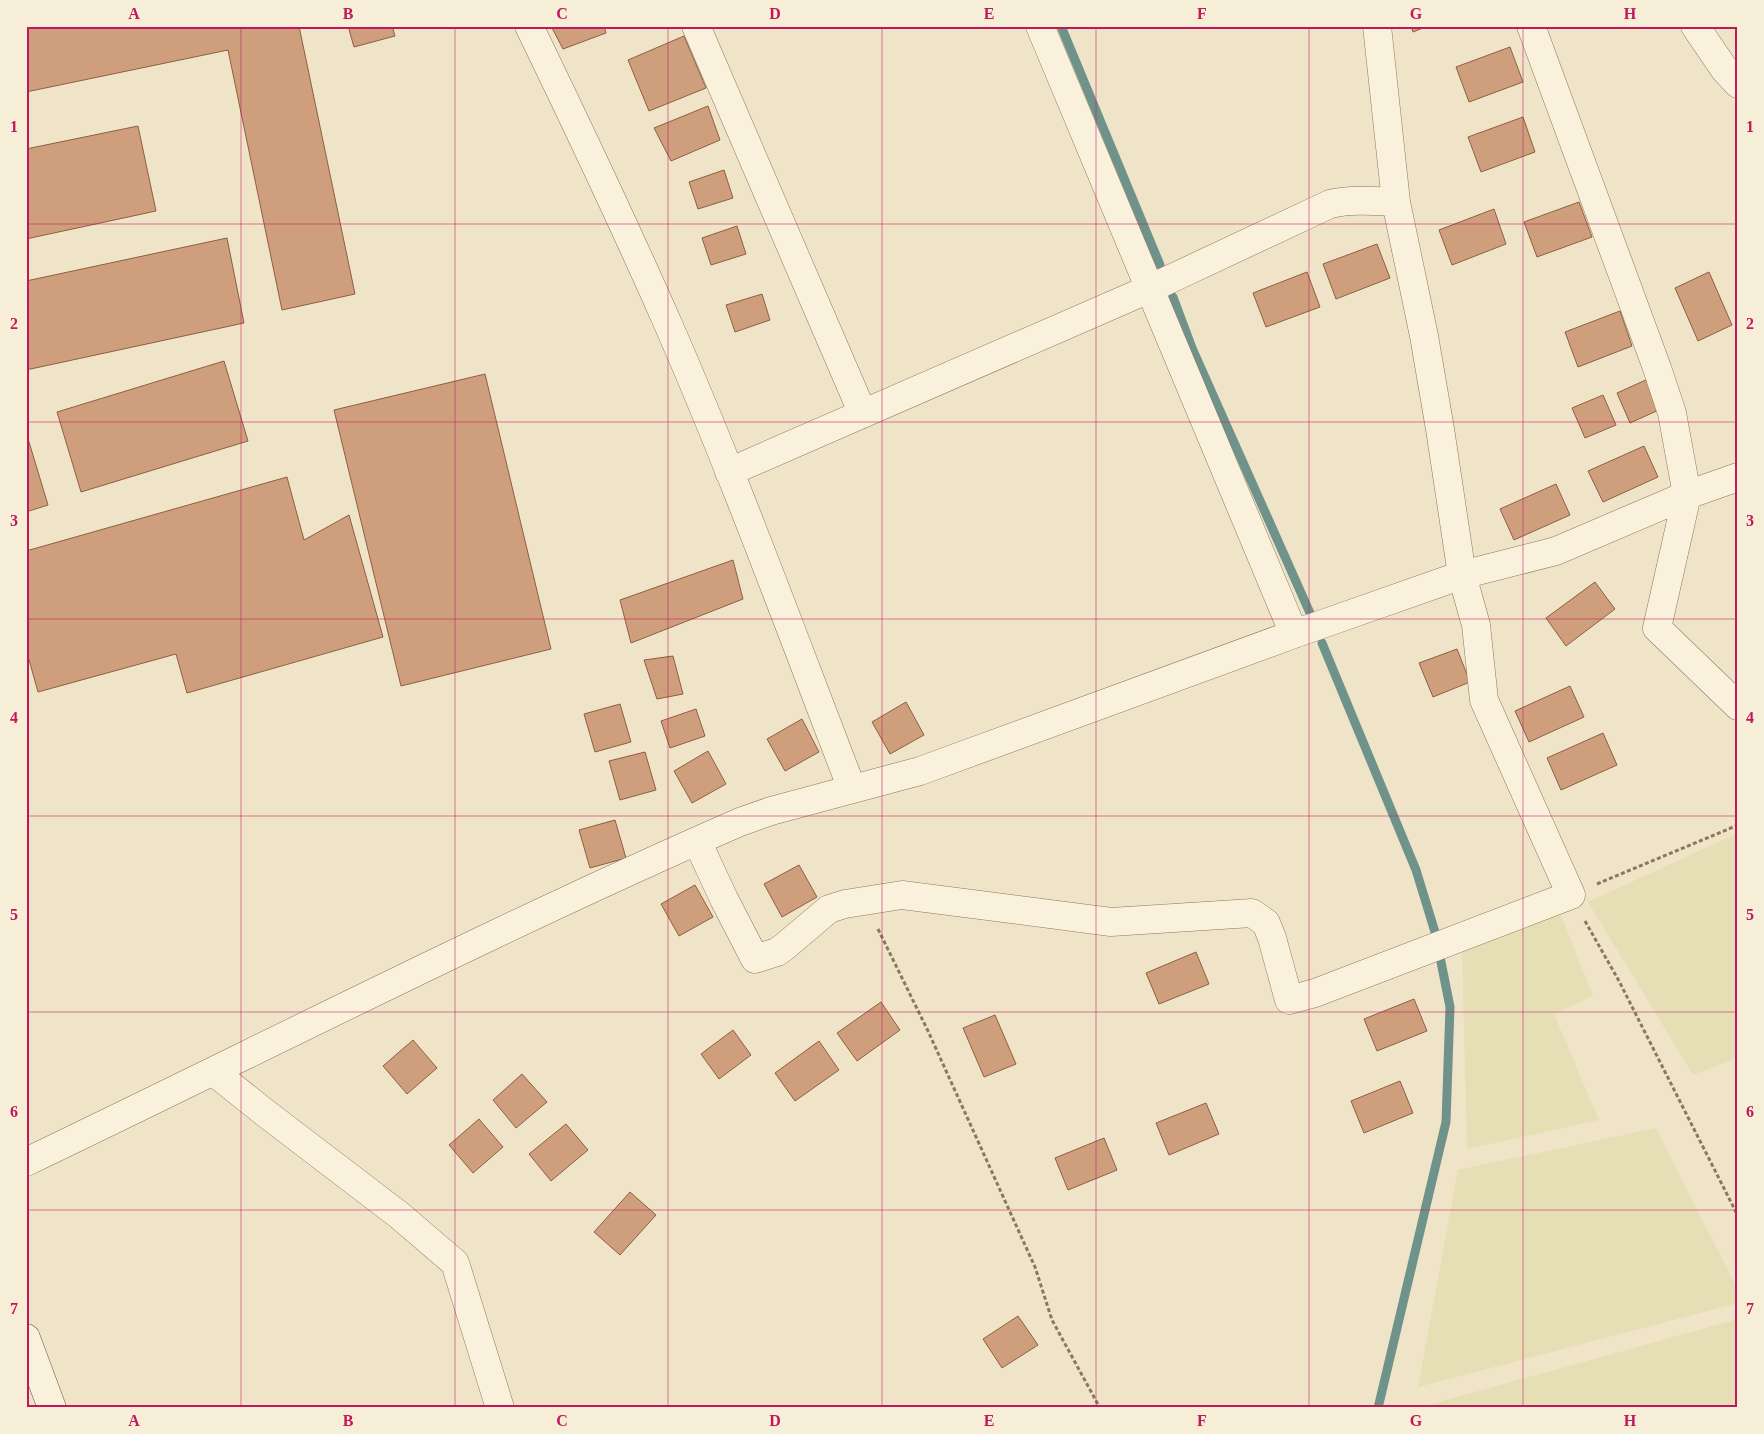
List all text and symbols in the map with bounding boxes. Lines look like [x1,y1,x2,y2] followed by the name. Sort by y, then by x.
[128,5,140,22] text: A
[343,5,354,22] text: B
[556,5,568,22] text: C
[769,5,781,22] text: D
[984,5,994,22] text: E
[1197,5,1207,22] text: F
[1410,5,1423,22] text: G
[1624,5,1637,22] text: H
[10,118,18,135] text: 1
[1746,118,1754,135] text: 1
[10,315,18,332] text: 2
[1746,315,1754,332] text: 2
[10,512,18,529] text: 3
[1746,512,1754,529] text: 3
[10,709,18,726] text: 4
[1746,709,1754,726] text: 4
[10,906,18,923] text: 5
[1746,906,1754,923] text: 5
[10,1103,18,1120] text: 6
[1746,1103,1754,1120] text: 6
[10,1300,18,1317] text: 7
[1746,1300,1754,1317] text: 7
[128,1412,140,1429] text: A
[343,1412,354,1429] text: B
[556,1412,568,1429] text: C
[769,1412,781,1429] text: D
[984,1412,994,1429] text: E
[1197,1412,1207,1429] text: F
[1410,1412,1423,1429] text: G
[1624,1412,1637,1429] text: H

